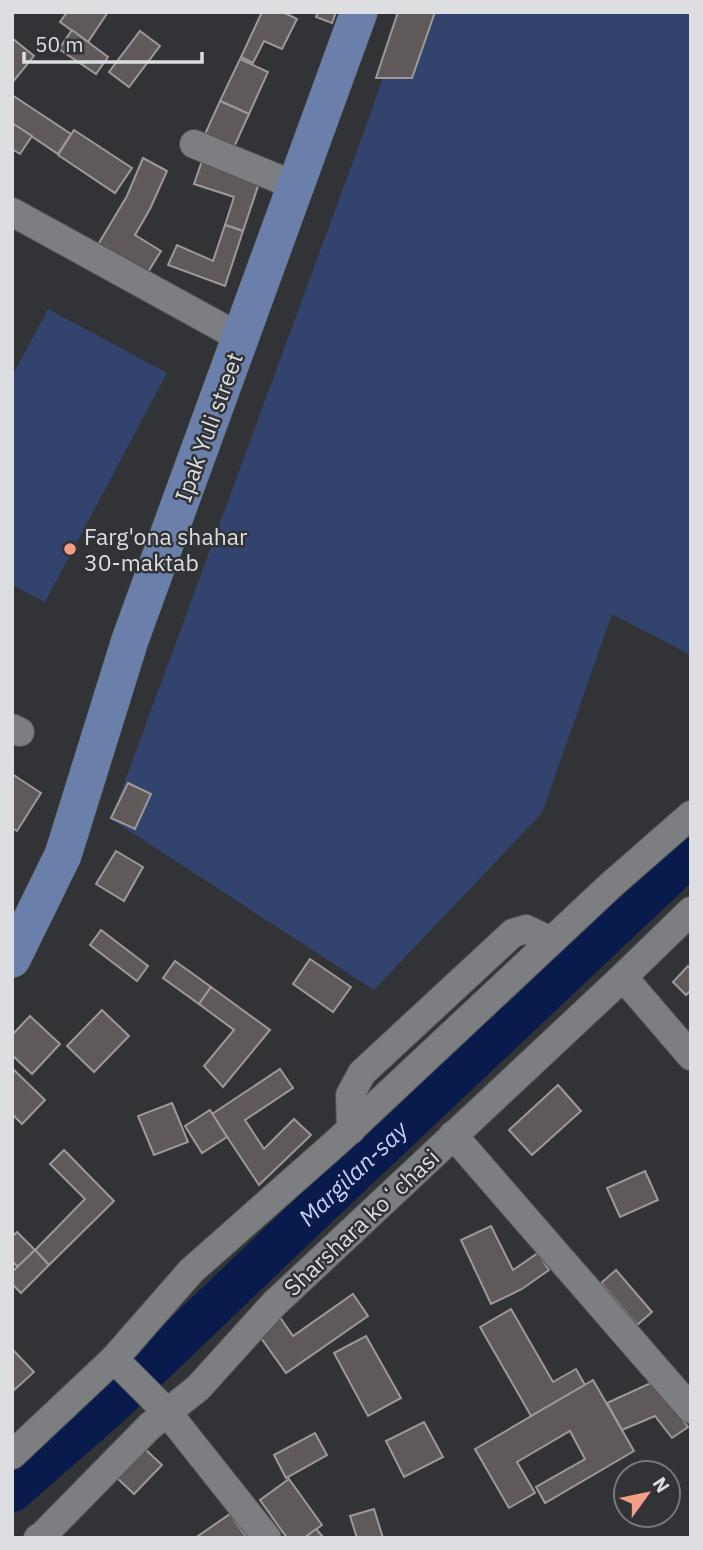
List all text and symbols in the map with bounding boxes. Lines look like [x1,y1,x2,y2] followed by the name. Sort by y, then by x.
[24,21,203,65] scale bar
[35,30,84,58] text: 50 m
[167,348,249,506] street label: Ipak Yuli street
[84,521,248,577] place label: Farg'ona shahar 30-maktab
[62,541,78,557] marker: Farg'ona shahar 30-maktab
[291,1113,415,1233] water label: Margilan-say
[277,1142,445,1302] street label: Sharshara koʻchasi
[612,1459,682,1529] north arrow
[647,1472,675,1497] text: N

